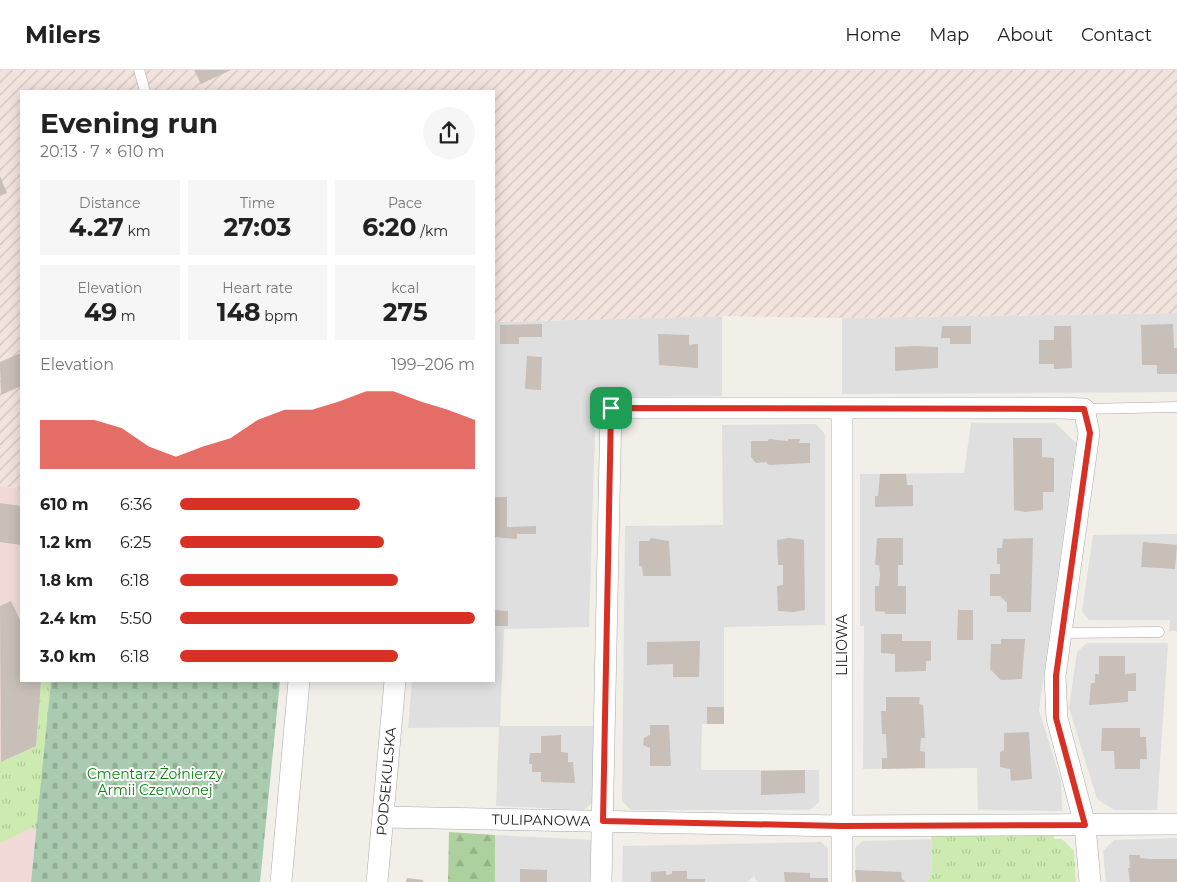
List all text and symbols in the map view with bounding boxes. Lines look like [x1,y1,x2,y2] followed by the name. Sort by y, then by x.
[25,20,101,49] text: Milers
[845,24,901,46] text: Home
[929,24,969,46] text: Map
[997,24,1053,46] text: About
[1081,24,1152,46] text: Contact
[40,106,218,140] text: Evening run
[423,107,475,159] button: share
[40,142,165,161] text: 20:13 · 7 × 610 m
[79,194,141,212] text: Distance
[240,194,275,212] text: Time
[388,194,422,212] text: Pace
[69,212,124,242] text: 4.27
[224,212,291,242] text: 27:03
[362,212,416,242] text: 6:20
[124,222,151,240] text: km
[416,222,448,240] text: /km
[77,279,142,297] text: Elevation
[222,279,293,297] text: Heart rate
[391,279,419,297] text: kcal
[84,297,117,327] text: 49
[217,297,261,327] text: 148
[383,297,428,327] text: 275
[117,307,136,325] text: m
[261,307,298,325] text: bpm
[40,355,114,374] text: Elevation
[391,355,475,374] text: 199–206 m
[590,387,632,429] pin
[597,394,625,422] icon: arrive
[40,495,89,514] text: 610 m
[120,495,152,514] text: 6:36
[40,533,92,552] text: 1.2 km
[120,533,151,552] text: 6:25
[40,571,93,590] text: 1.8 km
[120,571,149,590] text: 6:18
[40,609,97,628] text: 2.4 km
[120,609,152,628] text: 5:50
[833,613,851,676] street label: LILIOWA
[40,647,96,666] text: 3.0 km
[120,647,149,666] text: 6:18
[372,726,400,836] street label: PODSEKULSKA
[87,765,224,799] park label: Cmentarz Żołnierzy Armii Czerwonej
[491,810,592,830] street label: TULIPANOWA

